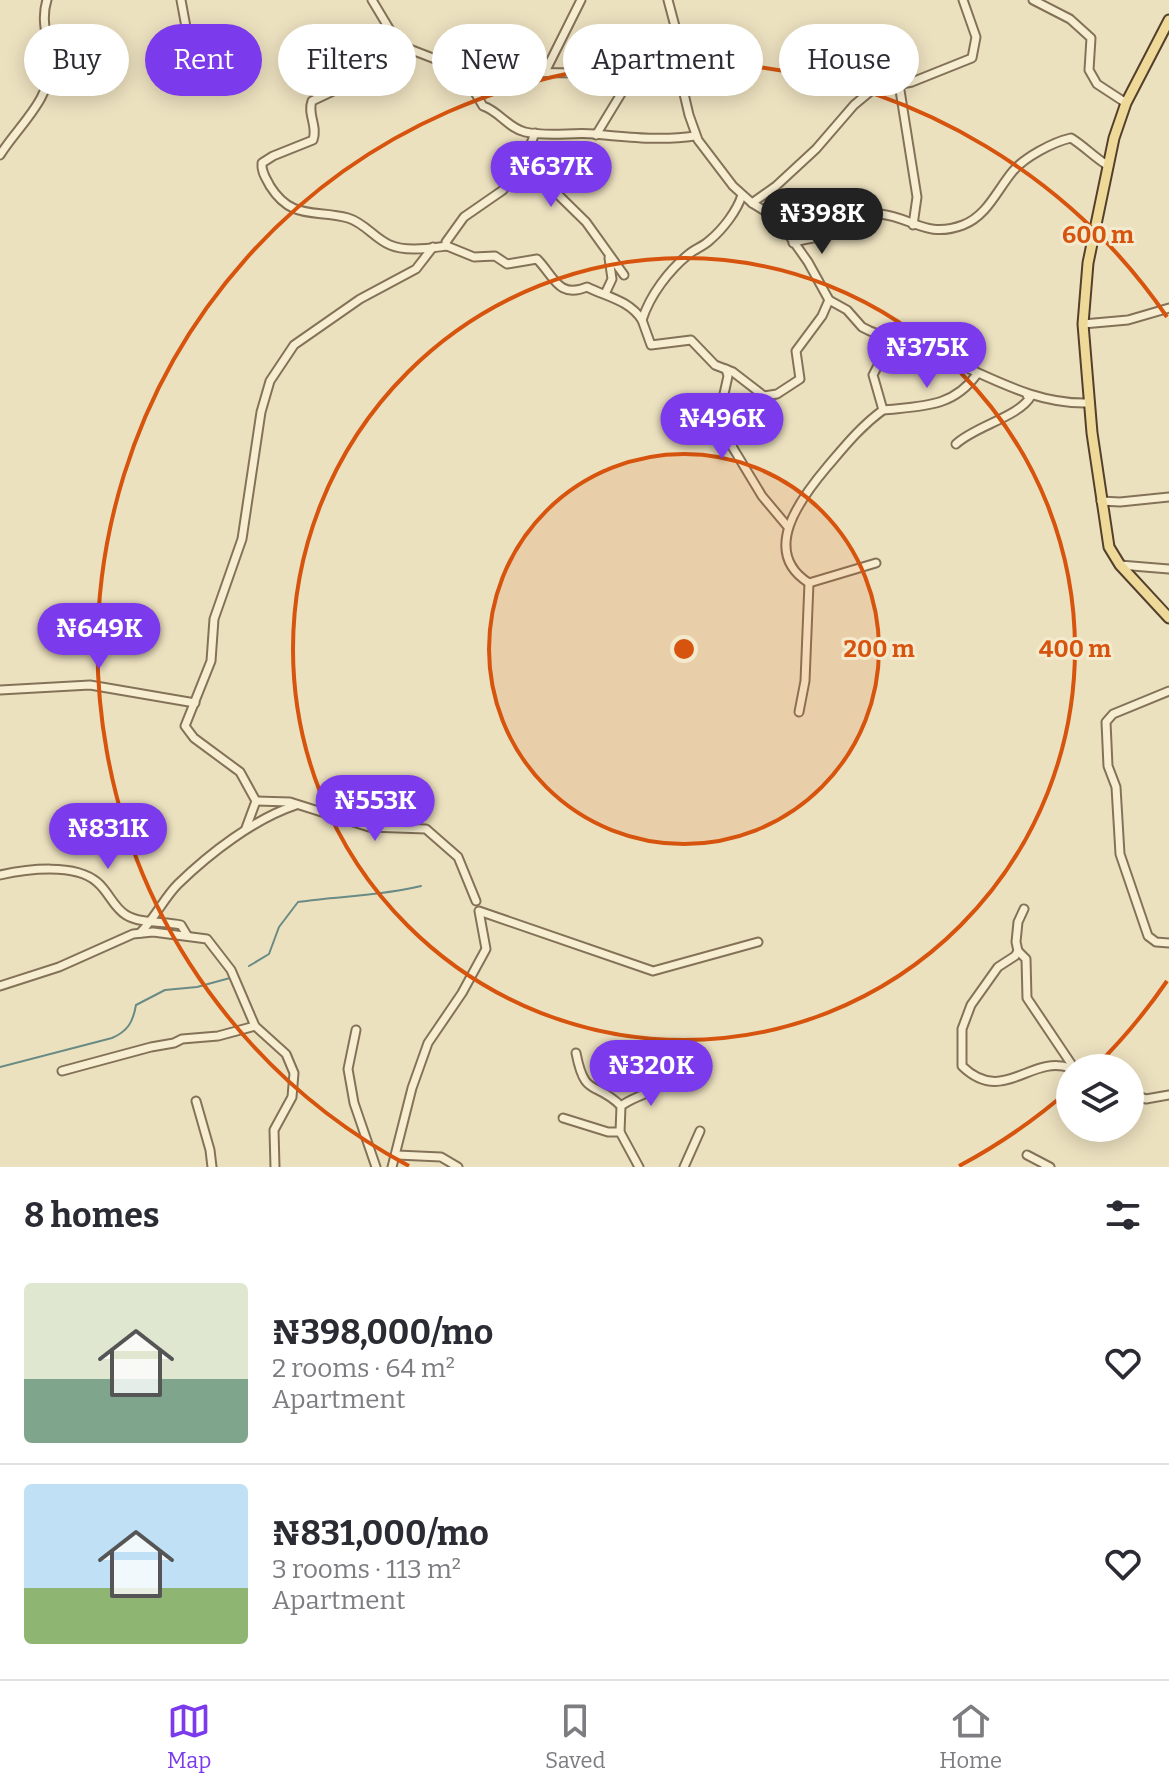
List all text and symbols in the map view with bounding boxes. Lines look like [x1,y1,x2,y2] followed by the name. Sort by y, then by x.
[24,24,129,96] chip: Buy
[145,24,262,96] chip: Rent
[278,24,416,96] chip: Filters
[432,24,547,96] chip: New
[563,24,763,96] chip: Apartment
[779,24,919,96] chip: House
[495,141,607,209] pin: ₦637K
[509,151,593,182] text: ₦637K
[766,188,878,256] pin: ₦398K
[779,198,865,229] text: ₦398K
[1062,221,1134,249] text: 600 m
[871,322,983,390] pin: ₦375K
[885,332,969,363] text: ₦375K
[666,393,778,461] pin: ₦496K
[678,403,766,434] text: ₦496K
[43,603,155,671] pin: ₦649K
[55,613,143,644] text: ₦649K
[670,635,698,663] centre of rings
[843,635,915,663] text: 200 m
[1039,635,1111,663] text: 400 m
[319,775,431,843] pin: ₦553K
[334,785,416,816] text: ₦553K
[52,803,164,871] pin: ₦831K
[67,813,149,844] text: ₦831K
[595,1040,707,1108] pin: ₦320K
[608,1050,694,1081] text: ₦320K
[1056,1054,1144,1142] map controls
[1056,1054,1144,1142] button: layers
[1101,1193,1145,1237] icon: filters
[24,1195,160,1236] text: 8 homes
[272,1312,493,1353] text: ₦398,000/mo
[88,1315,184,1411] icon: home
[1101,1341,1145,1385] icon: heart
[272,1353,455,1384] text: 2 rooms · 64 m²
[272,1384,405,1415] text: Apartment
[272,1513,489,1554] text: ₦831,000/mo
[88,1516,184,1612] icon: home
[1101,1542,1145,1586] icon: heart
[272,1554,461,1585] text: 3 rooms · 113 m²
[272,1585,405,1616] text: Apartment
[167,1699,211,1774] tab: Map
[545,1699,606,1774] tab: Saved
[939,1699,1002,1774] tab: Home

